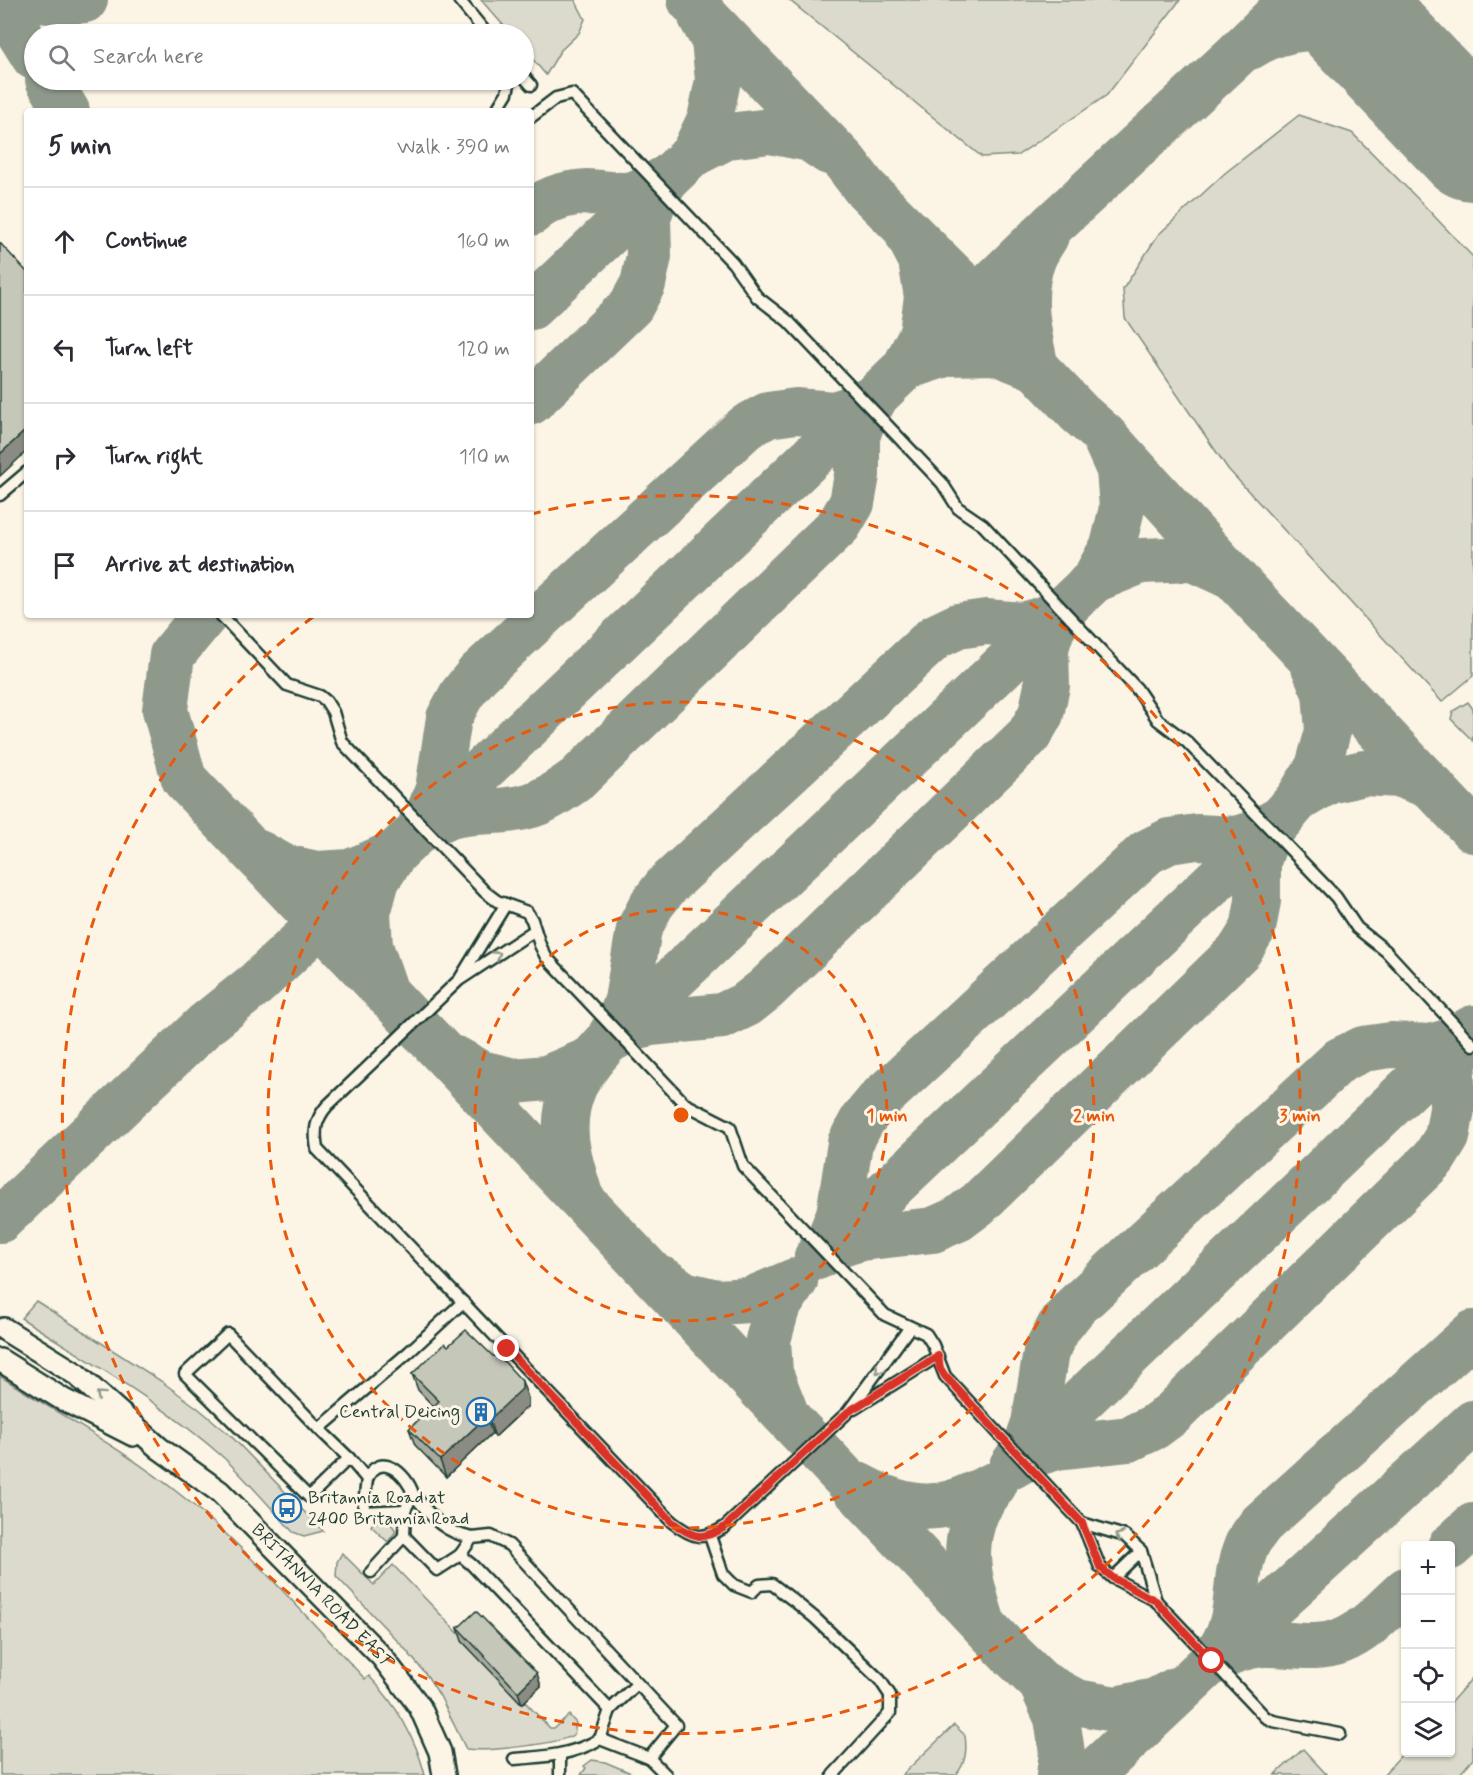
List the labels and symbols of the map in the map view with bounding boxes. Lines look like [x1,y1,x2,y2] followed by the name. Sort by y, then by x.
[491,950,501,962] one-way arrow
[866,1104,908,1128] text: 1 min
[1073,1104,1115,1128] text: 2 min
[1279,1104,1321,1128] text: 3 min
[671,1105,691,1125] centre of rings
[493,1335,519,1361] route end
[875,1363,886,1374] one-way arrow
[96,1391,107,1402] one-way arrow
[465,1396,497,1428] building icon: Central Deicing
[339,1400,460,1425] place label: Central Deicing
[308,1486,469,1531] place label: Britannia Road at 2400 Britannia Road
[271,1492,303,1524] bus stop icon: Britannia Road at 2400 Britannia Road
[246,1519,399,1674] street label: BRITANNIA ROAD EAST
[1114,1530,1124,1543] one-way arrow
[1198,1647,1224,1673] route start

